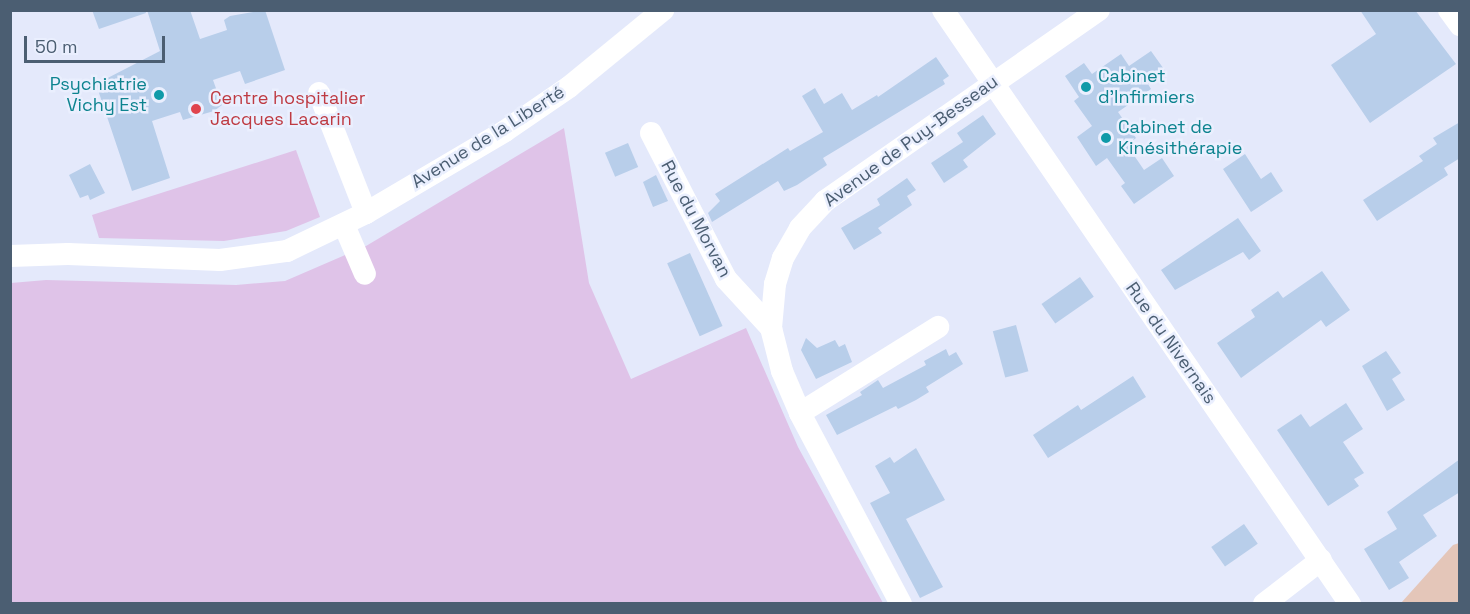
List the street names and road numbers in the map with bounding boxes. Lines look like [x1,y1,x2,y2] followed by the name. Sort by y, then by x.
[820,71,1002,211] street label: Avenue de Puy-Besseau
[408,81,568,193] street label: Avenue de la Liberté
[656,157,736,281] street label: Rue du Morvan
[1121,278,1221,408] street label: Rue du Nivernais

